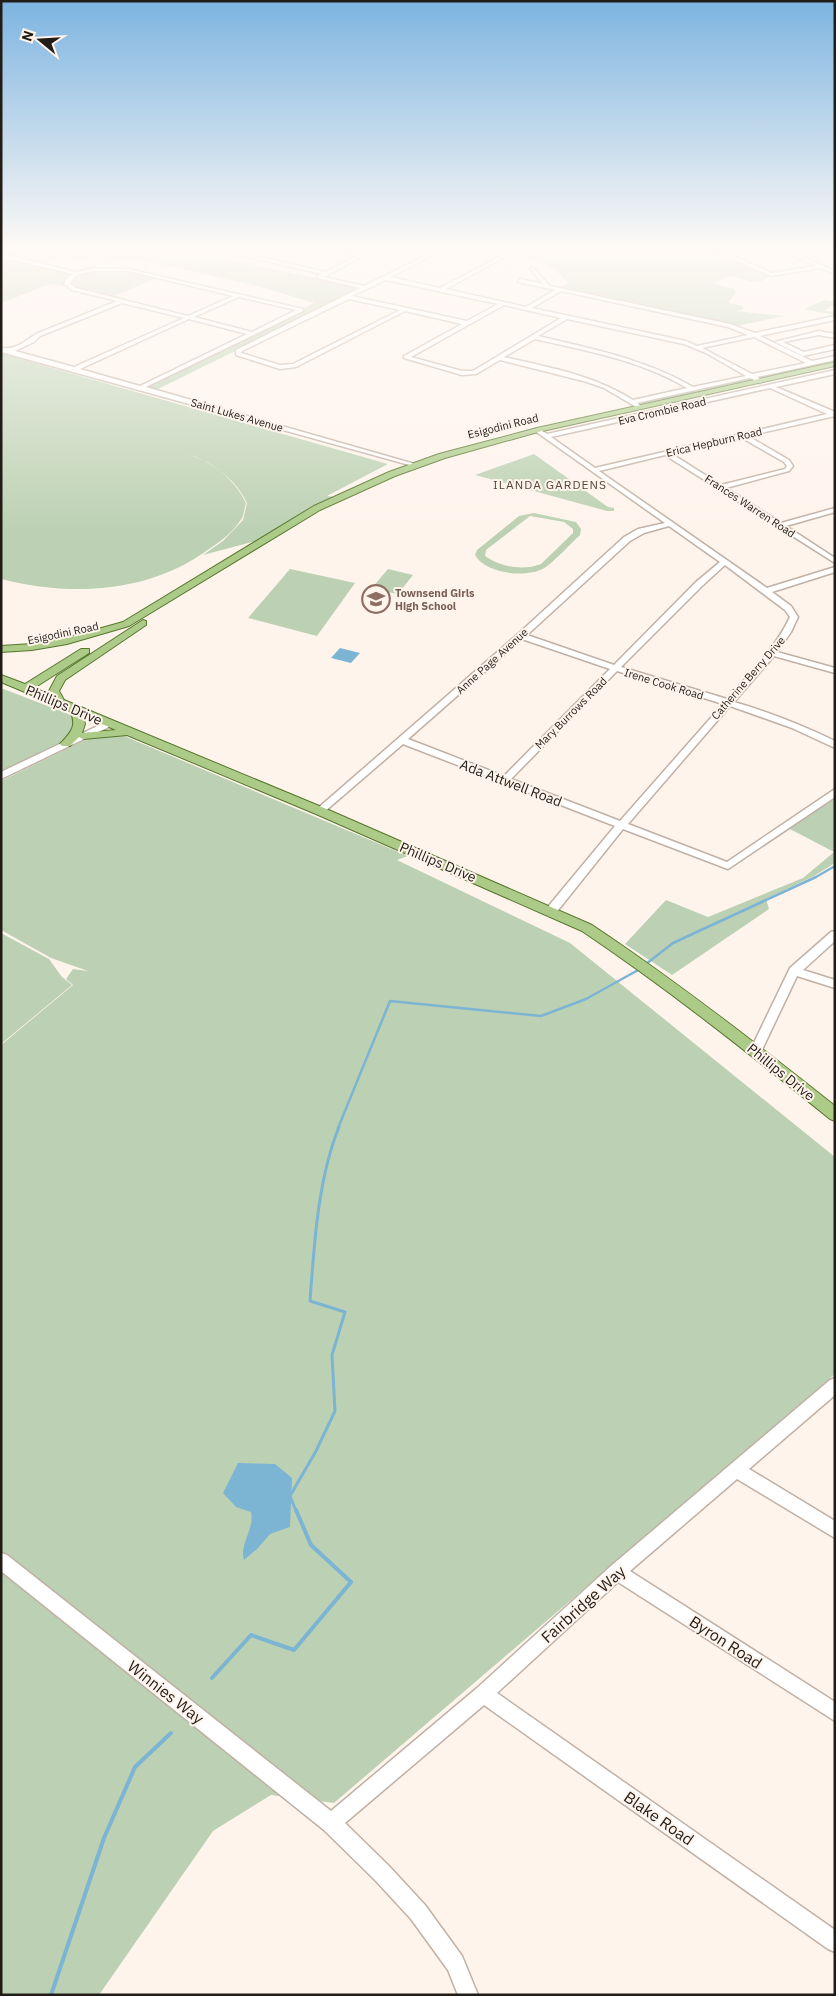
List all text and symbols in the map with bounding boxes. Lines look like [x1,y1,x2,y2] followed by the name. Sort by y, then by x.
[15,15,65,65] north arrow
[18,28,38,44] text: N
[617,394,707,428] street label: Eva Crombie Road
[189,395,285,435] street label: Saint Lukes Avenue
[466,410,540,442] street label: Esigodini Road
[665,424,763,460] street label: Erica Hepburn Road
[702,471,798,541] street label: Frances Warren Road
[493,477,607,492] district label: ILANDA GARDENS
[361,584,391,614] school or university icon: Townsend Girls High School
[395,586,475,613] place label: Townsend Girls High School
[26,619,100,647] street label: Esigodini Road
[453,625,531,697] street label: Anne Page Avenue
[708,634,788,722] street label: Catherine Berry Drive
[623,665,705,703] street label: Irene Cook Road
[532,674,610,752] street label: Mary Burrows Road
[23,681,105,729] street label: Phillips Drive
[457,755,565,811] street label: Ada Attwell Road
[397,838,479,886] street label: Phillips Drive
[744,1039,819,1105] street label: Phillips Drive
[537,1561,629,1647] street label: Fairbridge Way
[686,1611,766,1673] street label: Byron Road
[124,1656,208,1728] street label: Winnies Way
[620,1787,698,1849] street label: Blake Road

